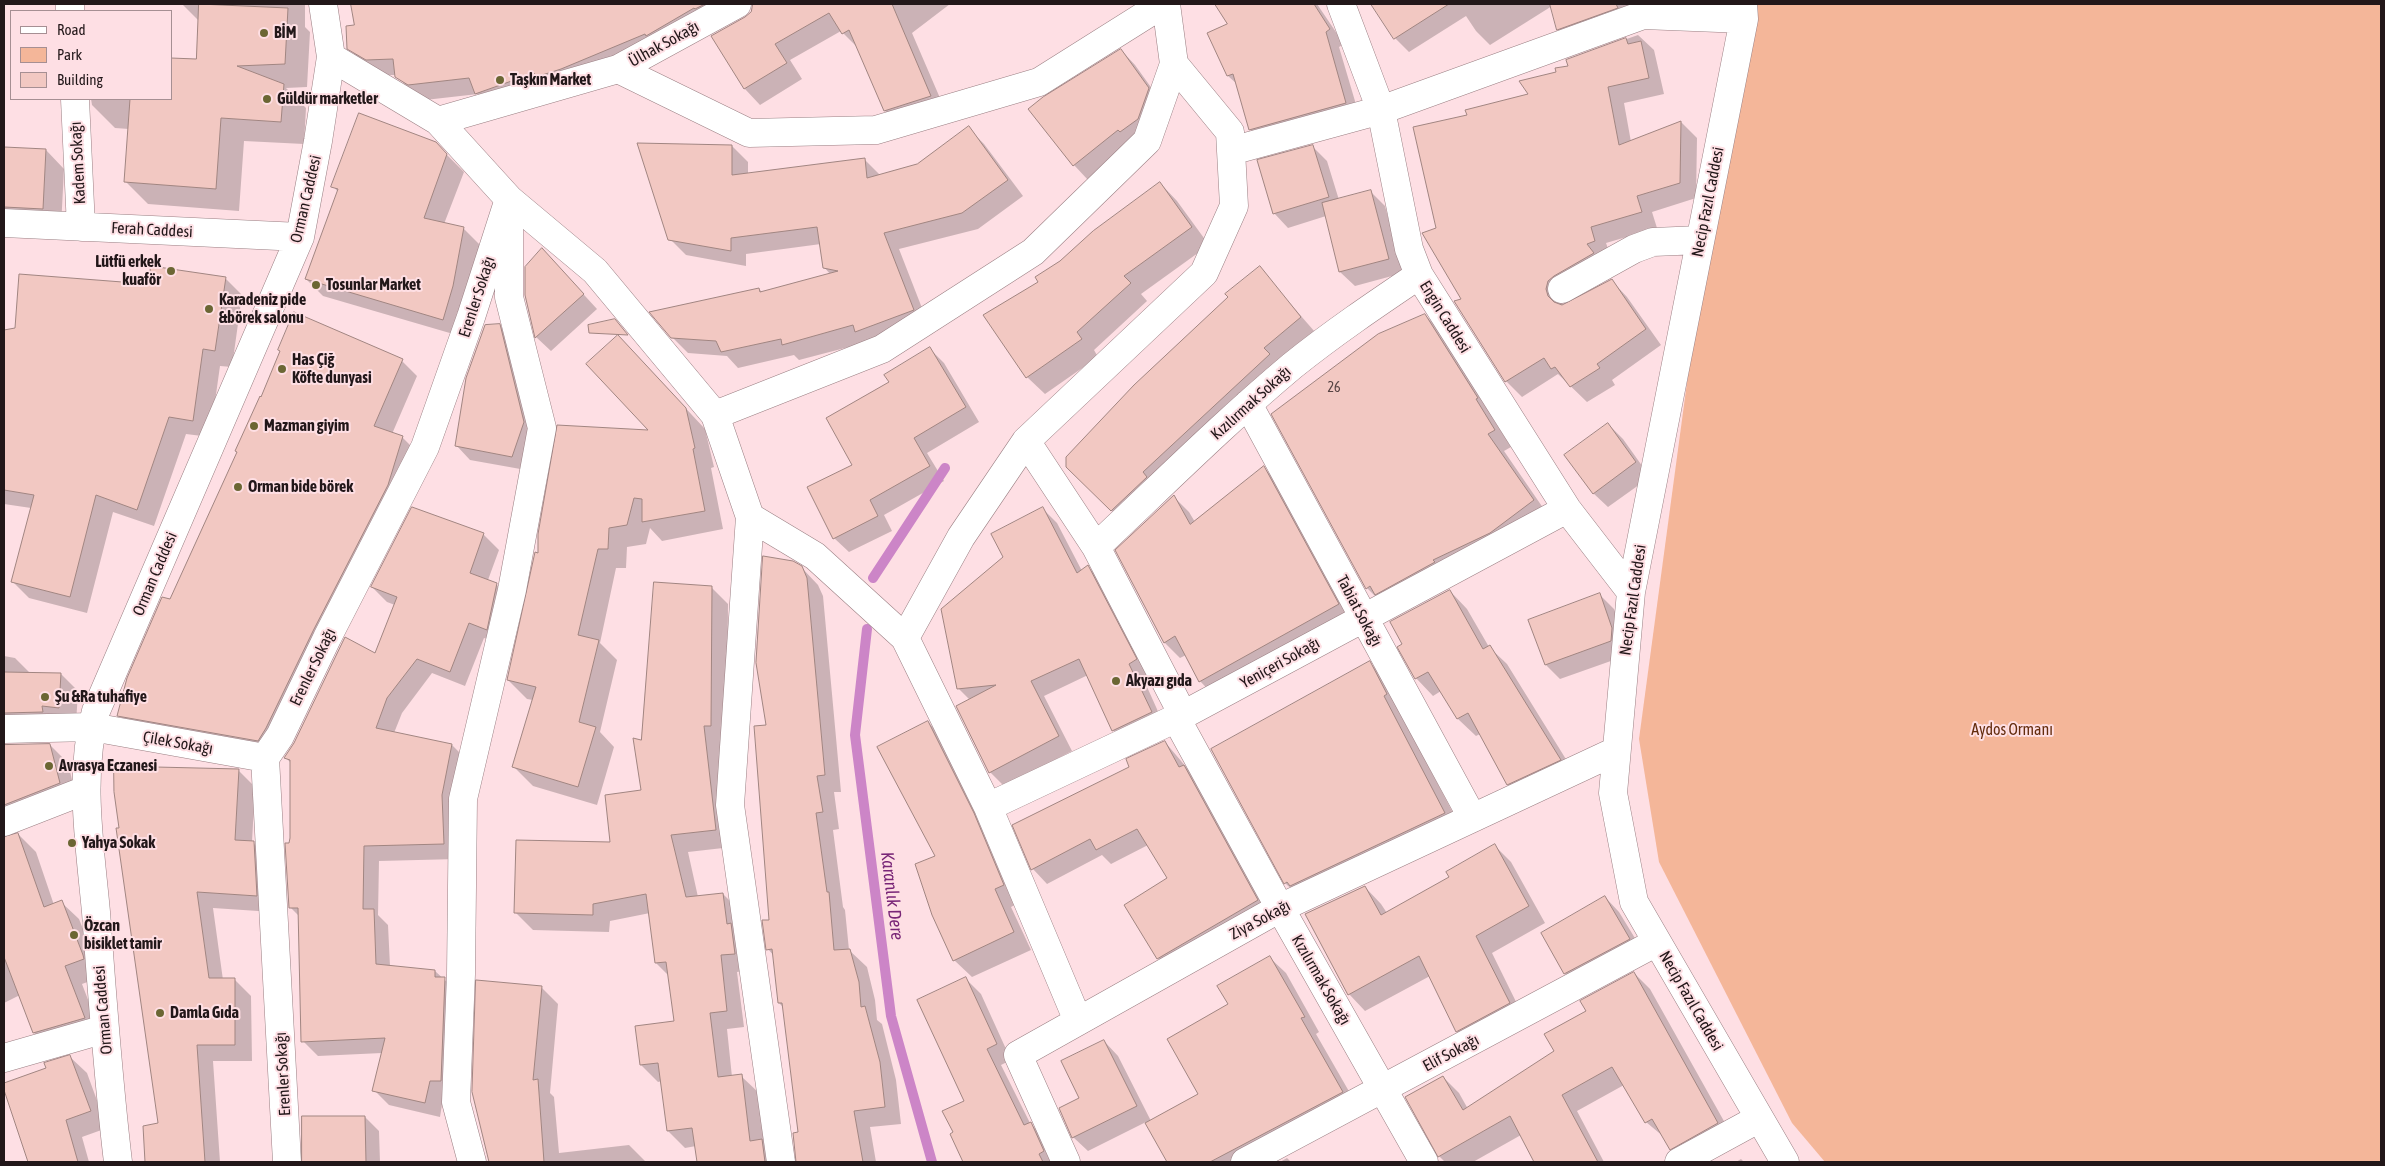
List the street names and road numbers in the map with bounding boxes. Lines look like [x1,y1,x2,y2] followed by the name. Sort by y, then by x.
[626,17,702,71] street label: Ülhak Sokağı
[66,121,90,205] street label: Kadem Sokağı
[1688,145,1728,259] street label: Necip Fazıl Caddesi
[287,153,325,245] street label: Orman Caddesi
[111,218,193,242] street label: Ferah Caddesi
[455,254,499,340] street label: Erenler Sokağı
[1415,277,1475,357] street label: Engin Caddesi
[1207,362,1295,444] street label: Kızılırmak Sokağı
[129,529,181,619] street label: Orman Caddesi
[1616,543,1650,657] street label: Necip Fazıl Caddesi
[1332,572,1386,650] street label: Tabiat Sokağı
[286,625,340,709] street label: Erenler Sokağı
[1237,633,1323,693] street label: Yeniçeri Sokağı
[142,727,214,759] street label: Çilek Sokağı
[1226,896,1294,944] street label: Ziya Sokağı
[1287,931,1355,1029] street label: Kızılırmak Sokağı
[1655,948,1727,1054] street label: Necip Fazıl Caddesi
[90,965,116,1055] street label: Orman Caddesi
[1420,1030,1482,1076] street label: Elif Sokağı
[271,1032,295,1116] street label: Erenler Sokağı

